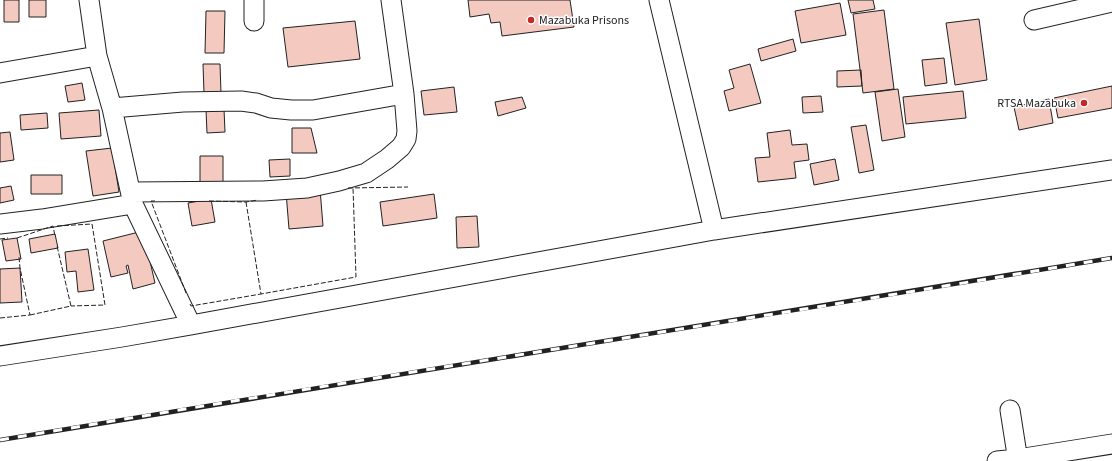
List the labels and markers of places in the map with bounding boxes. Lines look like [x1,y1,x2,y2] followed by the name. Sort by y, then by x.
[539,12,629,29] place label: Mazabuka Prisons
[526,15,536,25] marker: Mazabuka Prisons
[997,95,1076,112] place label: RTSA Mazabuka
[1079,98,1089,108] marker: RTSA Mazabuka

